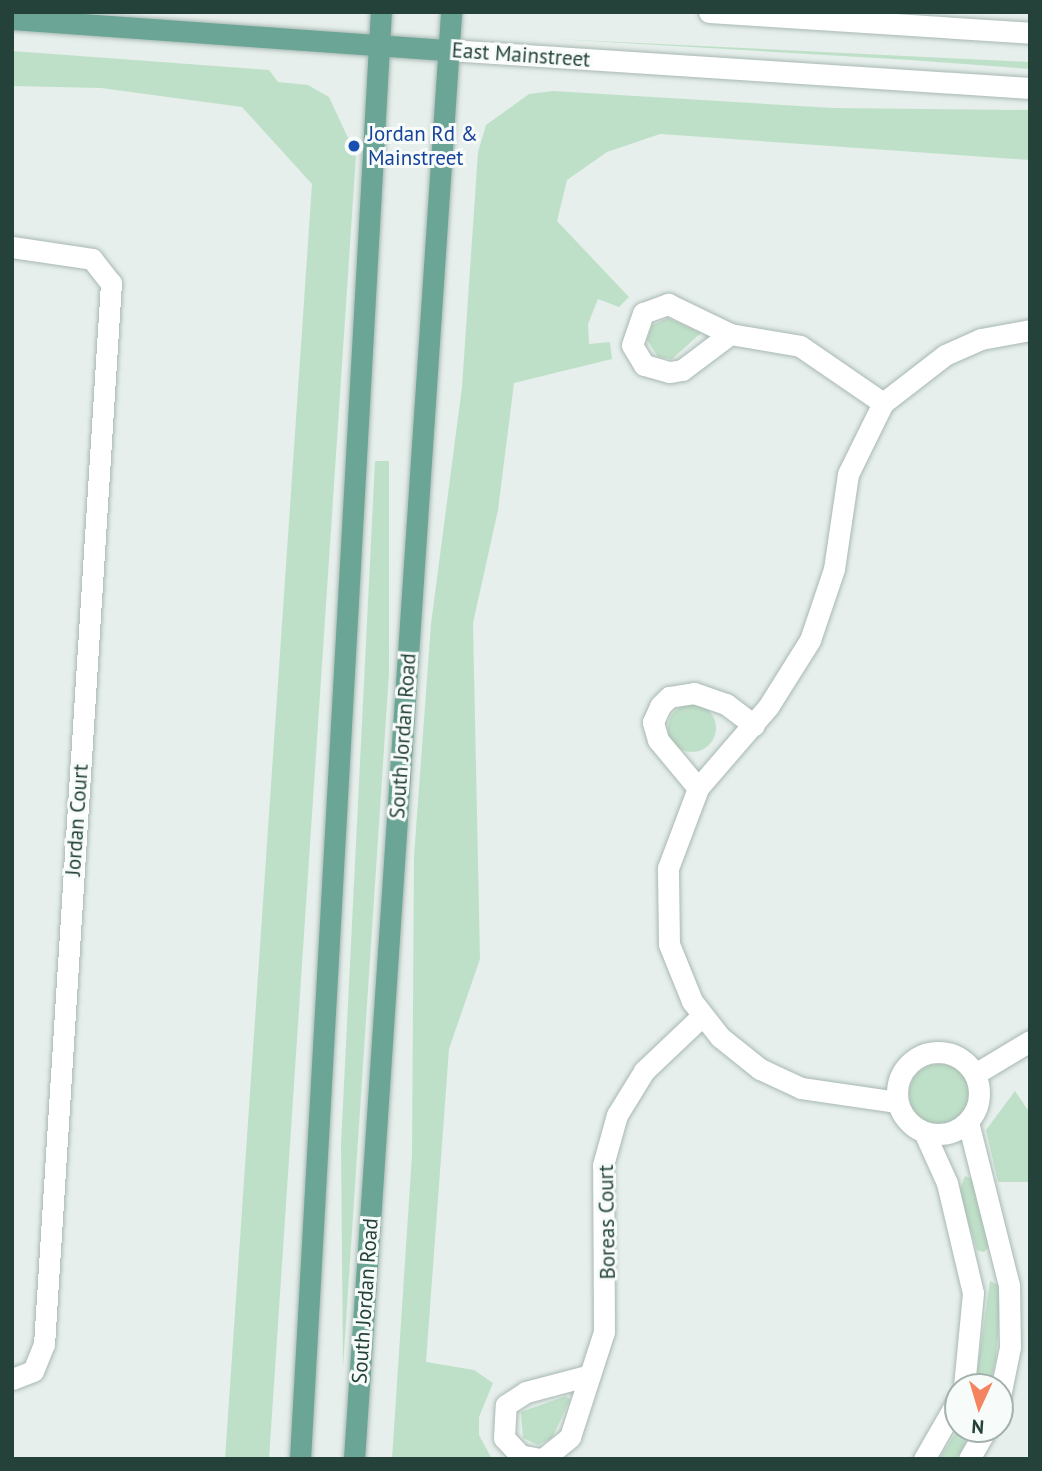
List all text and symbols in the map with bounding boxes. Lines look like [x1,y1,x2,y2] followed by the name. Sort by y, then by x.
[451,38,591,72] street label: East Mainstreet
[368,121,478,171] place label: Jordan Rd & Mainstreet
[346,138,362,154] marker: Jordan Rd & Mainstreet
[385,652,421,820] street label: South Jordan Road
[61,763,93,877] street label: Jordan Court
[593,1164,621,1280] street label: Boreas Court
[347,1217,383,1385] street label: South Jordan Road
[944,1373,1014,1443] north arrow
[971,1415,985,1439] text: N

